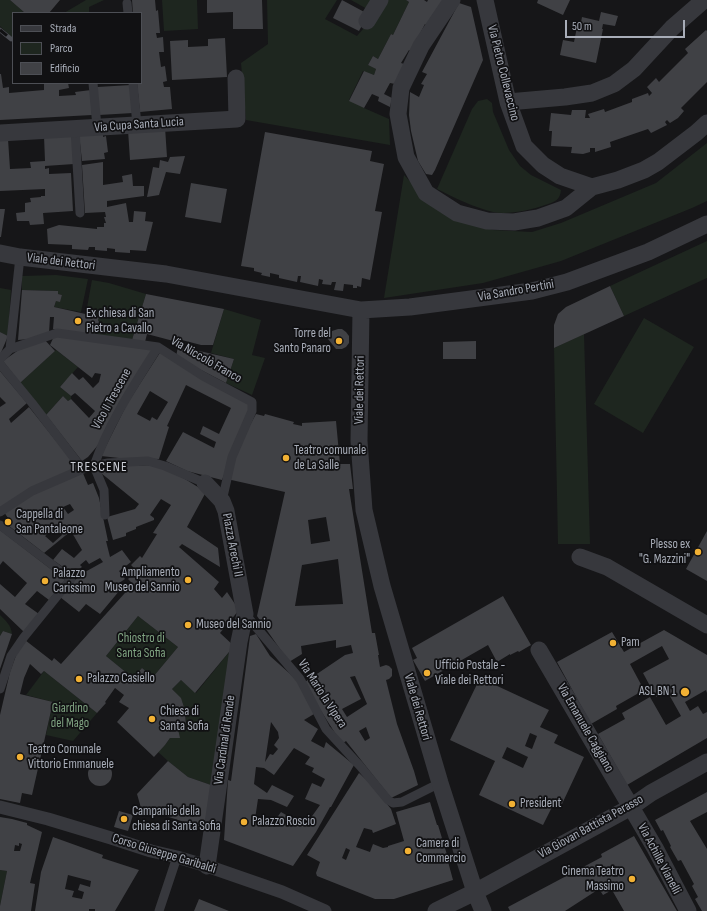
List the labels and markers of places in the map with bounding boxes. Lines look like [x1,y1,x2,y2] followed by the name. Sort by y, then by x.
[86,306,154,337] place label: Ex chiesa di San Pietro a Cavallo
[73,316,83,326] marker: Ex chiesa di San Pietro a Cavallo
[274,326,331,357] place label: Torre del Santo Panaro
[334,336,344,346] marker: Torre del Santo Panaro
[294,443,366,474] place label: Teatro comunale de La Salle
[281,453,291,463] marker: Teatro comunale de La Salle
[16,507,83,538] place label: Cappella di San Pantaleone
[3,517,13,527] marker: Cappella di San Pantaleone
[639,537,690,568] place label: Plesso ex "G. Mazzini"
[693,547,703,557] marker: Plesso ex "G. Mazzini"
[105,565,180,596] place label: Ampliamento Museo del Sannio
[53,566,96,597] place label: Palazzo Carissimo
[183,575,193,585] marker: Ampliamento Museo del Sannio
[40,576,50,586] marker: Palazzo Carissimo
[196,617,271,633] place label: Museo del Sannio
[183,620,193,630] marker: Museo del Sannio
[621,635,640,651] place label: Pam
[608,638,618,648] marker: Pam
[435,658,505,689] place label: Ufficio Postale - Viale dei Rettori
[422,668,432,678] marker: Ufficio Postale - Viale dei Rettori
[87,671,155,687] place label: Palazzo Casiello
[74,674,84,684] marker: Palazzo Casiello
[639,684,676,700] place label: ASL BN 1
[679,686,691,698] marker: ASL BN 1
[160,704,209,735] place label: Chiesa di Santa Sofia
[147,714,157,724] marker: Chiesa di Santa Sofia
[28,742,114,773] place label: Teatro Comunale Vittorio Emmanuele
[15,752,25,762] marker: Teatro Comunale Vittorio Emmanuele
[520,796,562,812] place label: President
[507,799,517,809] marker: President
[132,804,221,835] place label: Campanile della chiesa di Santa Sofia
[119,814,129,824] marker: Campanile della chiesa di Santa Sofia
[252,814,315,830] place label: Palazzo Roscio
[239,817,249,827] marker: Palazzo Roscio
[416,836,466,867] place label: Camera di Commercio
[403,846,413,856] marker: Camera di Commercio
[562,864,624,895] place label: Cinema Teatro Massimo
[627,874,637,884] marker: Cinema Teatro Massimo

